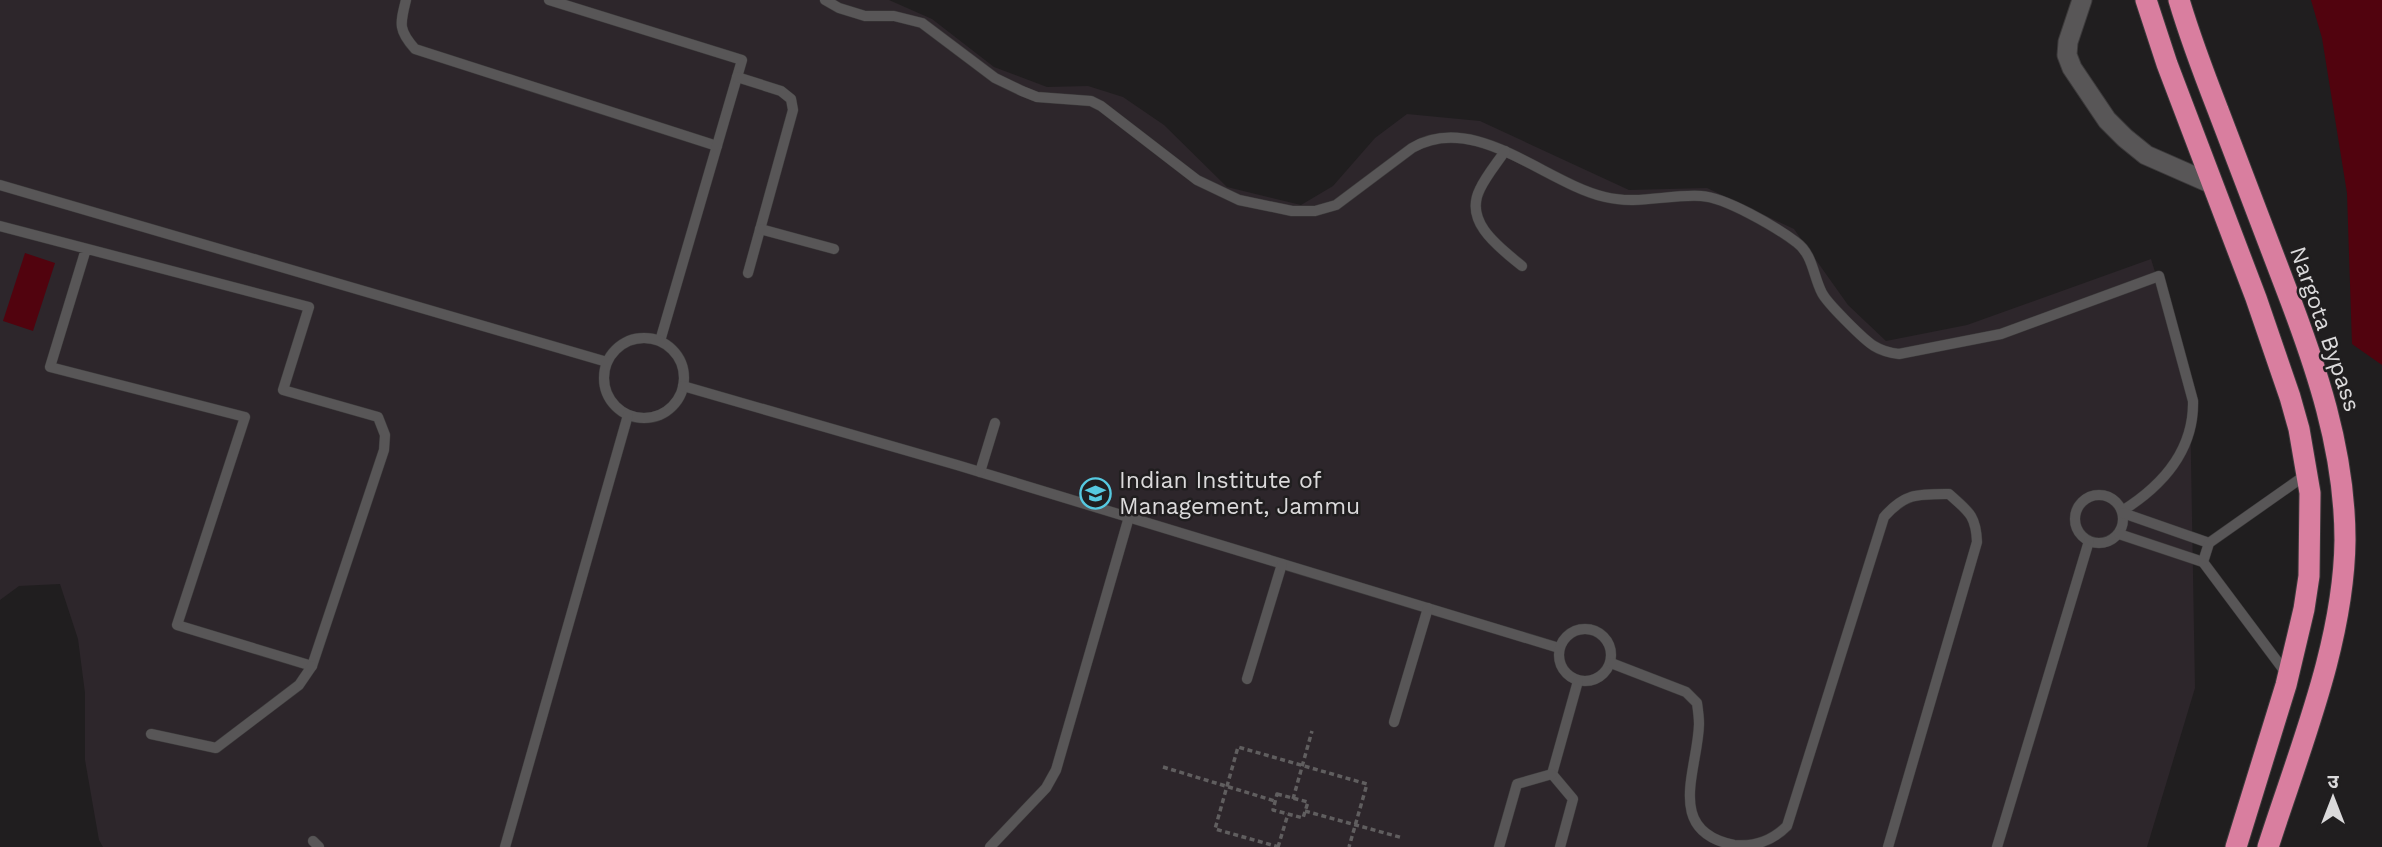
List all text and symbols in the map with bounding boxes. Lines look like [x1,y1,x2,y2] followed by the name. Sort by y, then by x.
[2284,243,2366,415] street label: Nargota Bypass
[1119,467,1360,520] place label: Indian Institute of Management, Jammu
[1079,476,1113,510] school or university icon: Indian Institute of Management, Jammu
[2298,763,2368,833] north arrow
[2327,770,2339,793] text: उ

